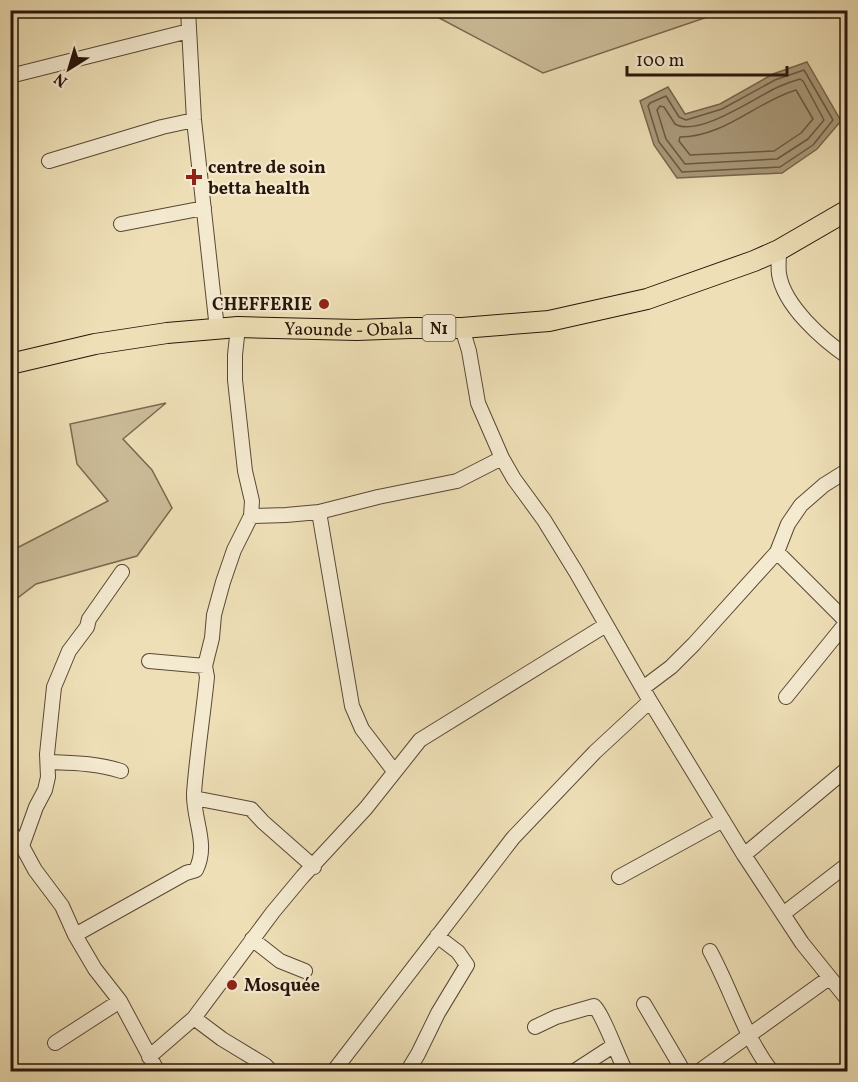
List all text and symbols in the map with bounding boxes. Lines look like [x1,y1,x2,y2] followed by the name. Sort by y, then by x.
[39,39,99,99] north arrow
[627,39,788,77] scale bar
[636,49,685,74] text: 100 m
[50,67,72,92] text: N
[208,156,326,202] place label: centre de soin betta health
[185,168,203,186] marker: centre de soin betta health
[212,293,312,318] place label: CHEFFERIE
[317,297,331,311] marker: CHEFFERIE
[422,315,456,341] road number: N1
[284,317,413,344] street label: Yaounde - Obala
[244,974,320,999] place label: Mosquée
[225,978,239,992] marker: Mosquée

